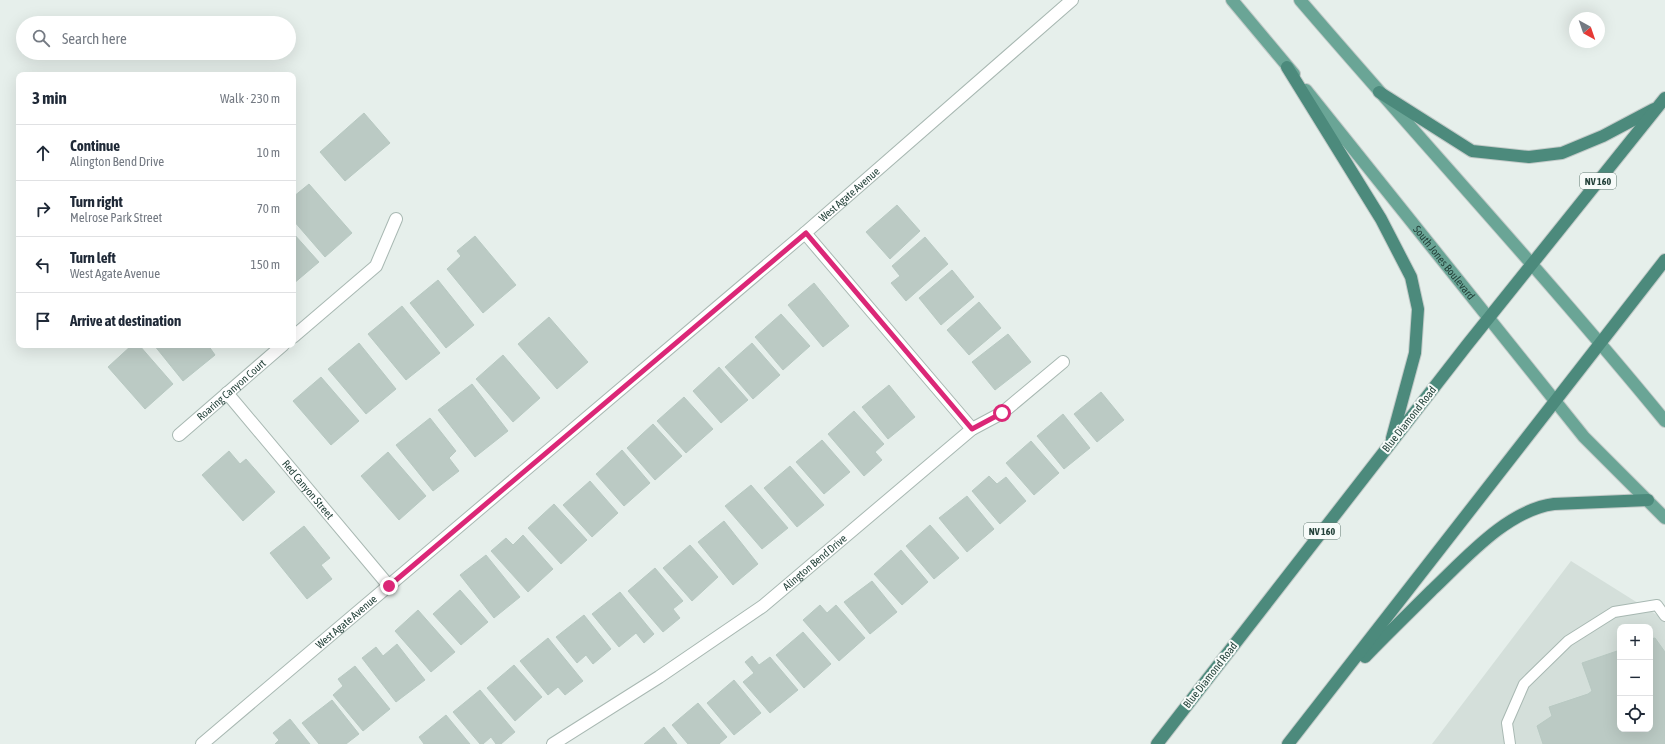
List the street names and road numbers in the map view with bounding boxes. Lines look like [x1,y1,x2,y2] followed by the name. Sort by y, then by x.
[816,165,882,224] street label: West Agate Avenue
[1580,173,1616,189] road number: NV 160
[1411,223,1477,302] street label: South Jones Boulevard
[194,357,268,423] street label: Roaring Canyon Court
[1380,384,1438,454] street label: Blue Diamond Road
[280,458,336,521] street label: Red Canyon Street
[1304,523,1340,539] road number: NV 160
[780,532,849,593] street label: Alington Bend Drive
[313,593,379,651] street label: West Agate Avenue
[1181,640,1239,710] street label: Blue Diamond Road

